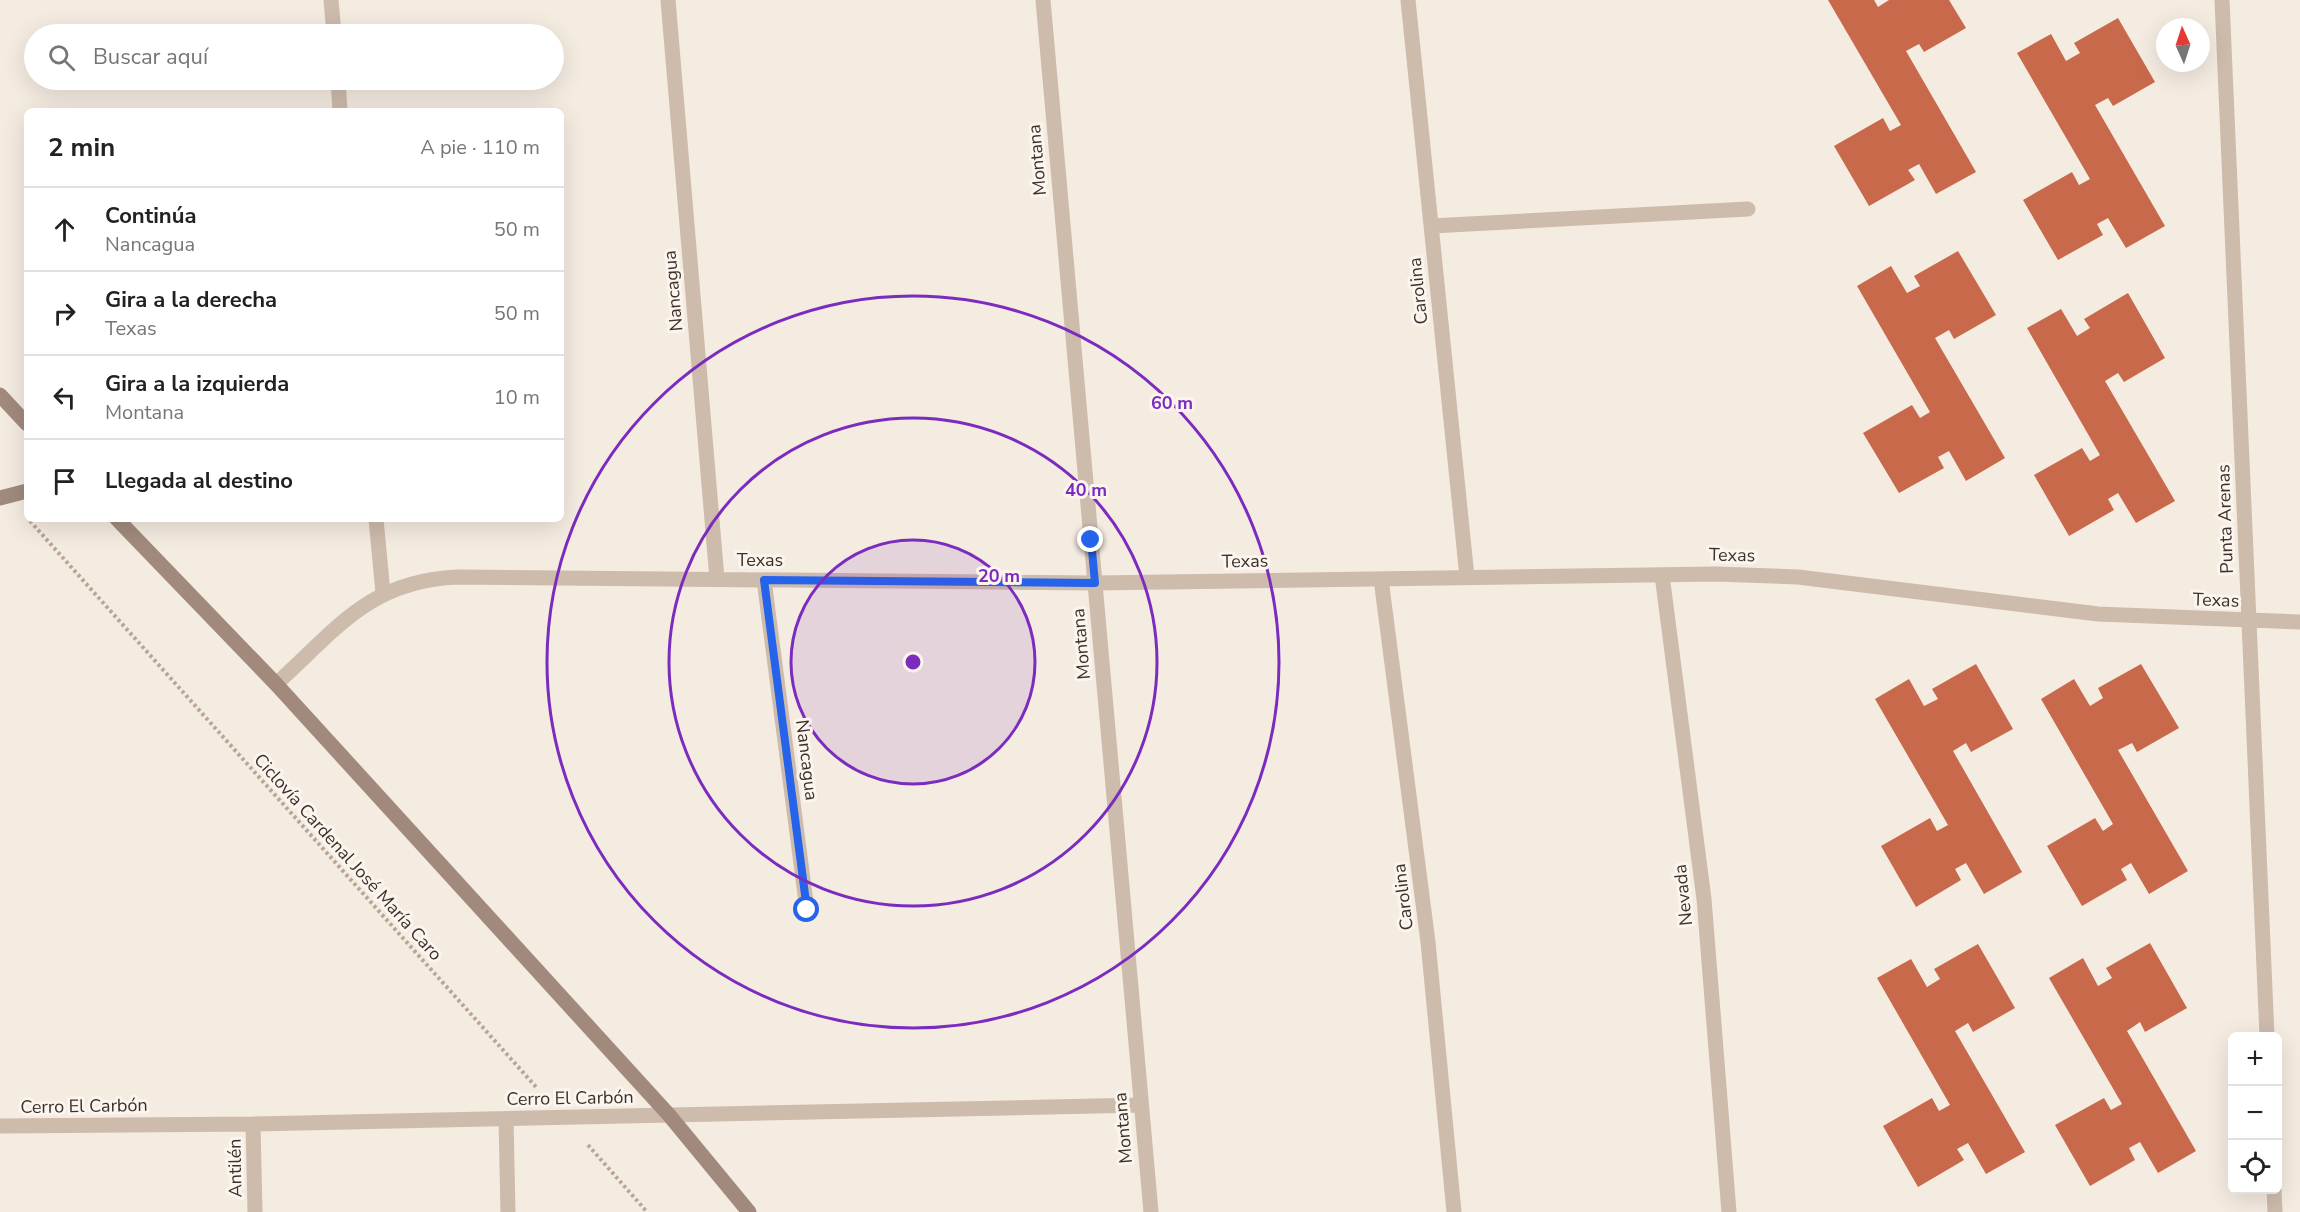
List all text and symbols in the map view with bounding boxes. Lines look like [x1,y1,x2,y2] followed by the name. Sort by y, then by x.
[2156,18,2210,72] north arrow
[24,24,564,90] search box
[45,41,78,74] icon: search
[93,42,208,72] text: Buscar aquí
[1022,123,1052,197] street label: Montana
[48,130,115,165] text: 2 min
[420,134,540,161] text: A pie · 110 m
[105,201,196,231] text: Continúa
[48,213,81,246] icon: ahead
[494,216,540,243] text: 50 m
[105,231,195,258] text: Nancagua
[658,250,688,332] street label: Nancagua
[1403,256,1433,326] street label: Carolina
[105,285,277,315] text: Gira a la derecha
[48,297,81,330] icon: right
[494,300,540,327] text: 50 m
[105,315,157,342] text: Texas
[105,369,289,399] text: Gira a la izquierda
[48,381,81,414] icon: left
[494,384,540,411] text: 10 m
[1151,391,1193,415] text: 60 m
[105,399,184,426] text: Montana
[2211,464,2239,574] street label: Punta Arenas
[48,465,81,498] icon: arrive
[105,466,293,496] text: Llegada al destino
[1065,478,1107,502] text: 40 m
[1077,526,1103,552] route end
[1709,543,1755,567] street label: Texas
[737,548,783,572] street label: Texas
[1222,549,1268,573] street label: Texas
[978,564,1020,588] text: 20 m
[2192,587,2240,613] street label: Texas
[1066,607,1096,681] street label: Montana
[903,652,923,672] centre of rings
[790,718,824,802] street label: Nancagua
[248,748,448,966] street label: Ciclovía Cardenal José María Caro
[1387,862,1419,932] street label: Carolina
[1668,863,1698,927] street label: Nevada
[793,896,819,922] route start
[2228,1032,2282,1194] map controls
[2228,1032,2282,1086] button: +
[506,1085,634,1111] street label: Cerro El Carbón
[2228,1086,2282,1140] button: −
[1108,1091,1138,1165] street label: Montana
[20,1093,148,1119] street label: Cerro El Carbón
[222,1138,248,1198] street label: Antilén
[2228,1140,2282,1194] button: locate

